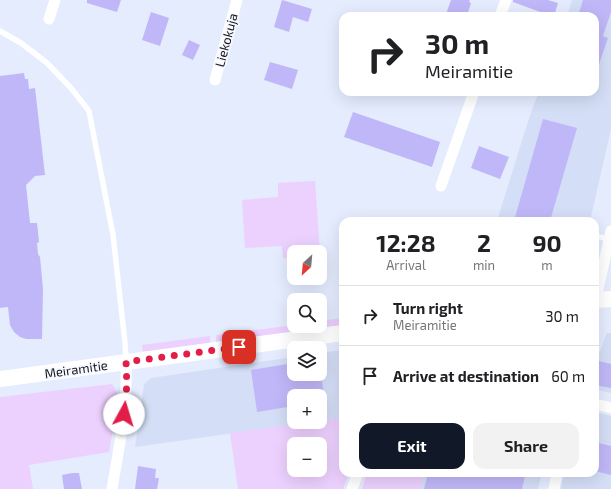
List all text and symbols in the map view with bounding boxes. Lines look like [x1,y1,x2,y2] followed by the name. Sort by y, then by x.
[211,11,241,69] street label: Liekokuja
[425,26,489,60] text: 30 m
[359,28,411,80] icon: right
[425,60,513,82] text: Meiramitie
[376,228,436,257] text: 12:28
[477,228,491,257] text: 2
[532,228,562,257] text: 90
[287,245,327,285] north arrow
[287,245,327,477] map controls
[386,257,426,273] text: Arrival
[473,257,495,273] text: min
[541,257,553,273] text: m
[287,293,327,333] button: search
[393,299,463,317] text: Turn right
[359,305,381,327] icon: right
[545,307,579,325] text: 30 m
[393,317,457,333] text: Meiramitie
[222,330,256,364] pin
[228,336,250,358] icon: arrive
[287,341,327,381] button: layers
[43,357,109,381] street label: Meiramitie
[359,365,381,387] icon: arrive
[393,367,539,385] text: Arrive at destination
[551,367,585,385] text: 60 m
[287,389,327,429] button: +
[103,393,145,435] position arrow
[359,423,465,469] button: Exit
[473,423,579,469] button: Share
[287,437,327,477] button: −

